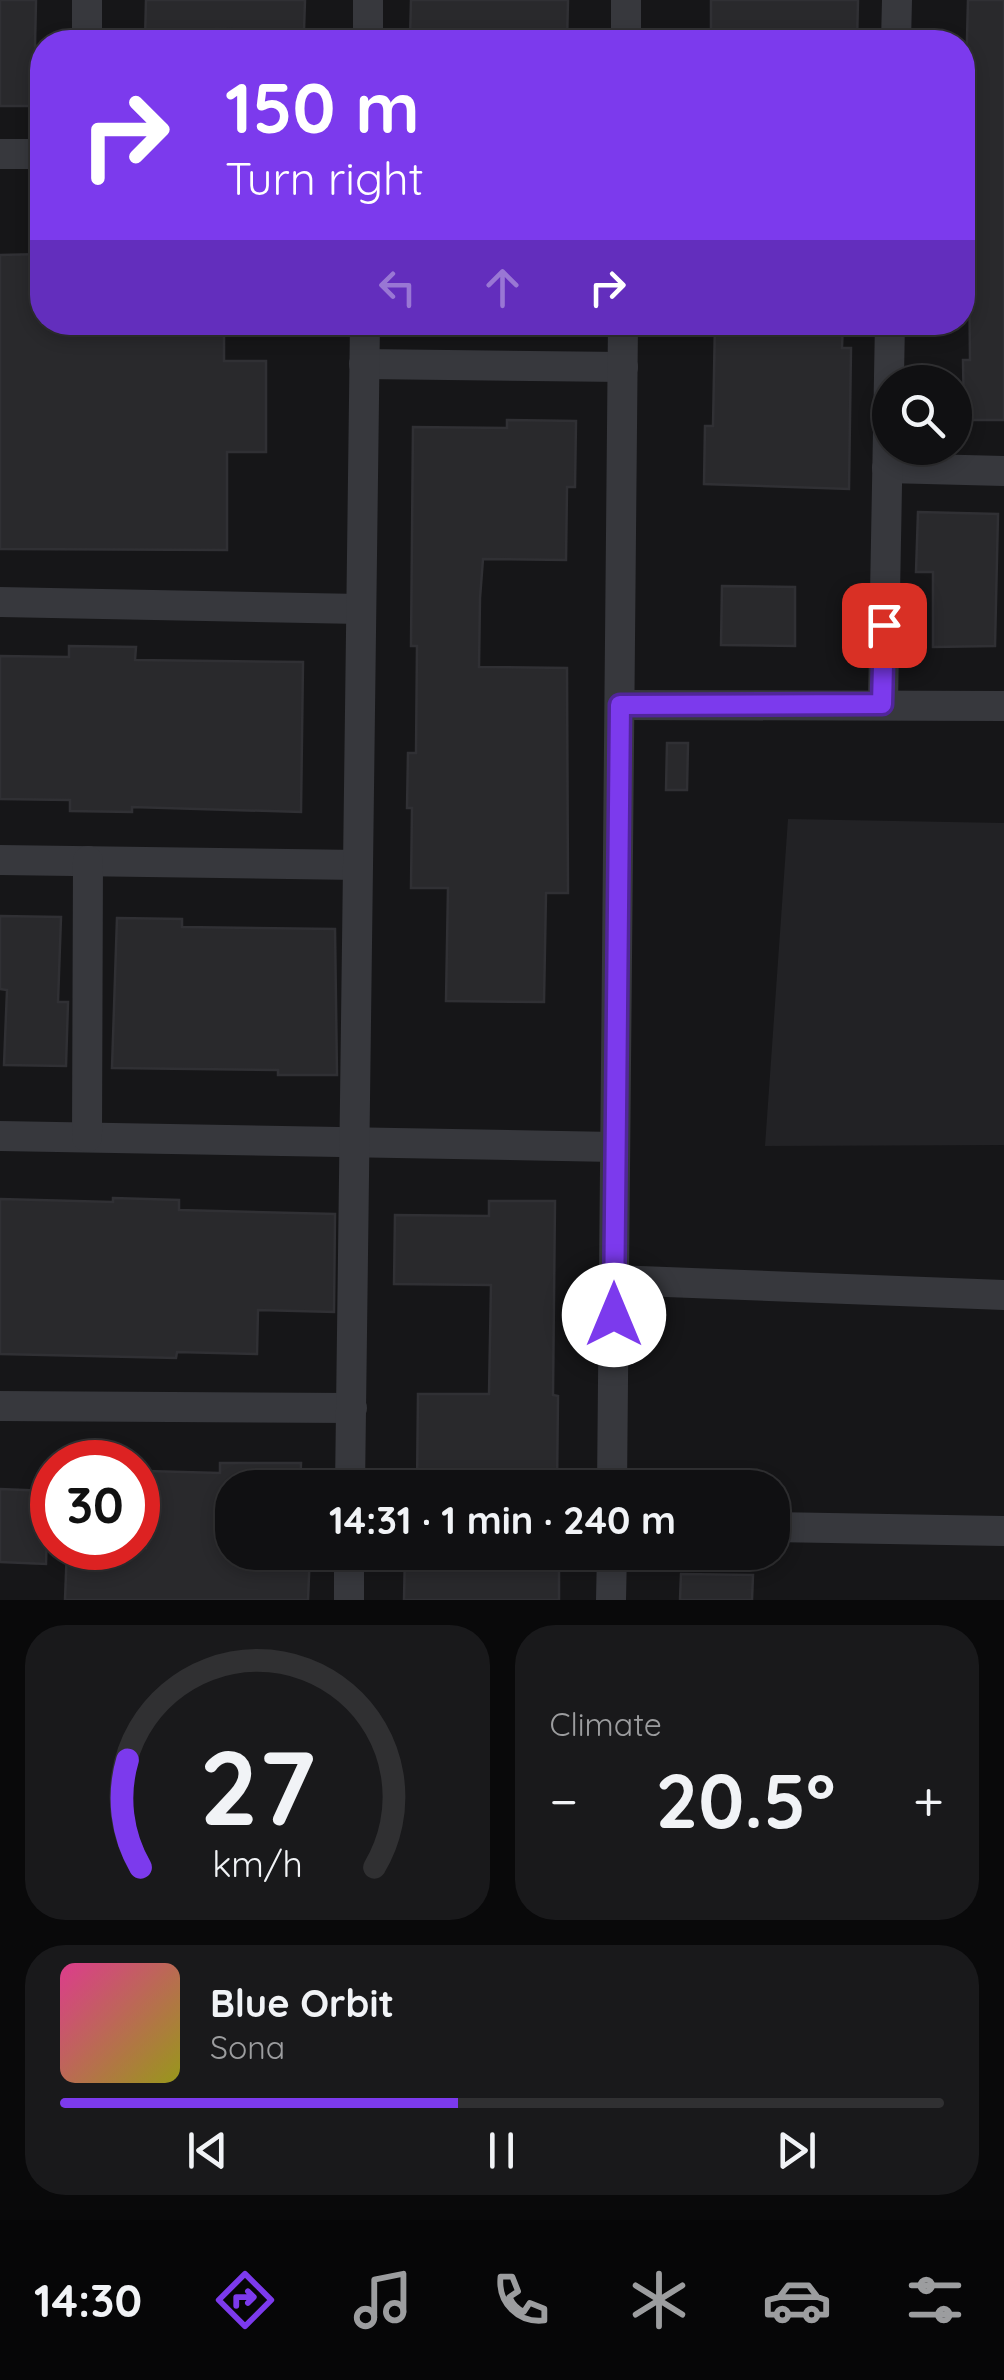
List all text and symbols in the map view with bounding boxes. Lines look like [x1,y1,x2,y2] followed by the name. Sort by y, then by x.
[225,63,420,151] text: 150 m
[60,70,190,200] icon: right
[225,150,424,206] text: Turn right
[370,260,425,315] icon: left
[475,260,530,315] icon: ahead
[580,260,635,315] icon: right
[872,365,972,465] map controls
[872,365,972,465] button: search
[842,583,927,668] pin
[857,598,912,653] icon: arrive
[562,1263,666,1367] position arrow
[30,1440,160,1570] speed limit sign: 30
[329,1496,676,1544] text: 14:31 · 1 min · 240 m
[550,1704,662,1744] text: Climate
[199,1721,315,1851] text: 27
[656,1753,836,1847] text: 20.5°
[550,1766,578,1835] text: −
[913,1766,944,1835] text: +
[212,1841,303,1886] text: km/h
[210,1979,394,2027] text: Blue Orbit
[210,2027,285,2067] text: Sona
[180,2123,235,2178] icon: previous
[474,2123,529,2178] icon: pause
[769,2123,824,2178] icon: next
[210,2265,280,2335] icon: directions
[348,2265,418,2335] icon: music
[486,2265,556,2335] icon: phone
[624,2265,694,2335] icon: climate
[762,2265,832,2335] icon: car
[900,2265,970,2335] icon: filters
[34,2272,142,2328] text: 14:30

